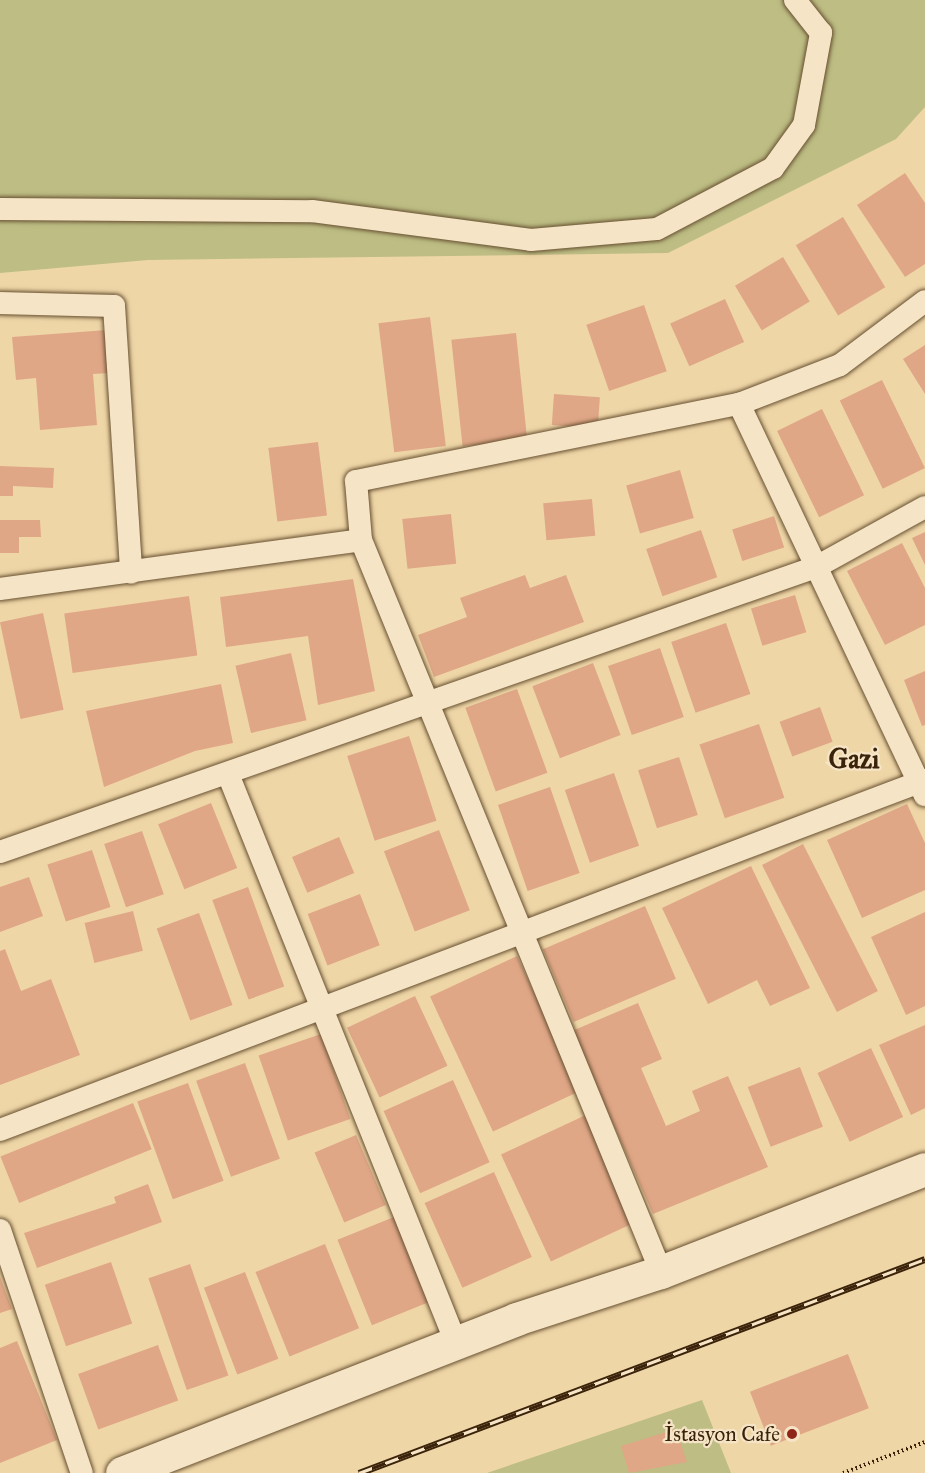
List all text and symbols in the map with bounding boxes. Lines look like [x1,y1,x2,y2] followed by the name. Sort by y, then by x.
[828,743,880,775] district label: Gazi
[664,1421,780,1447] place label: İstasyon Cafe
[785,1427,799,1441] marker: İstasyon Cafe

